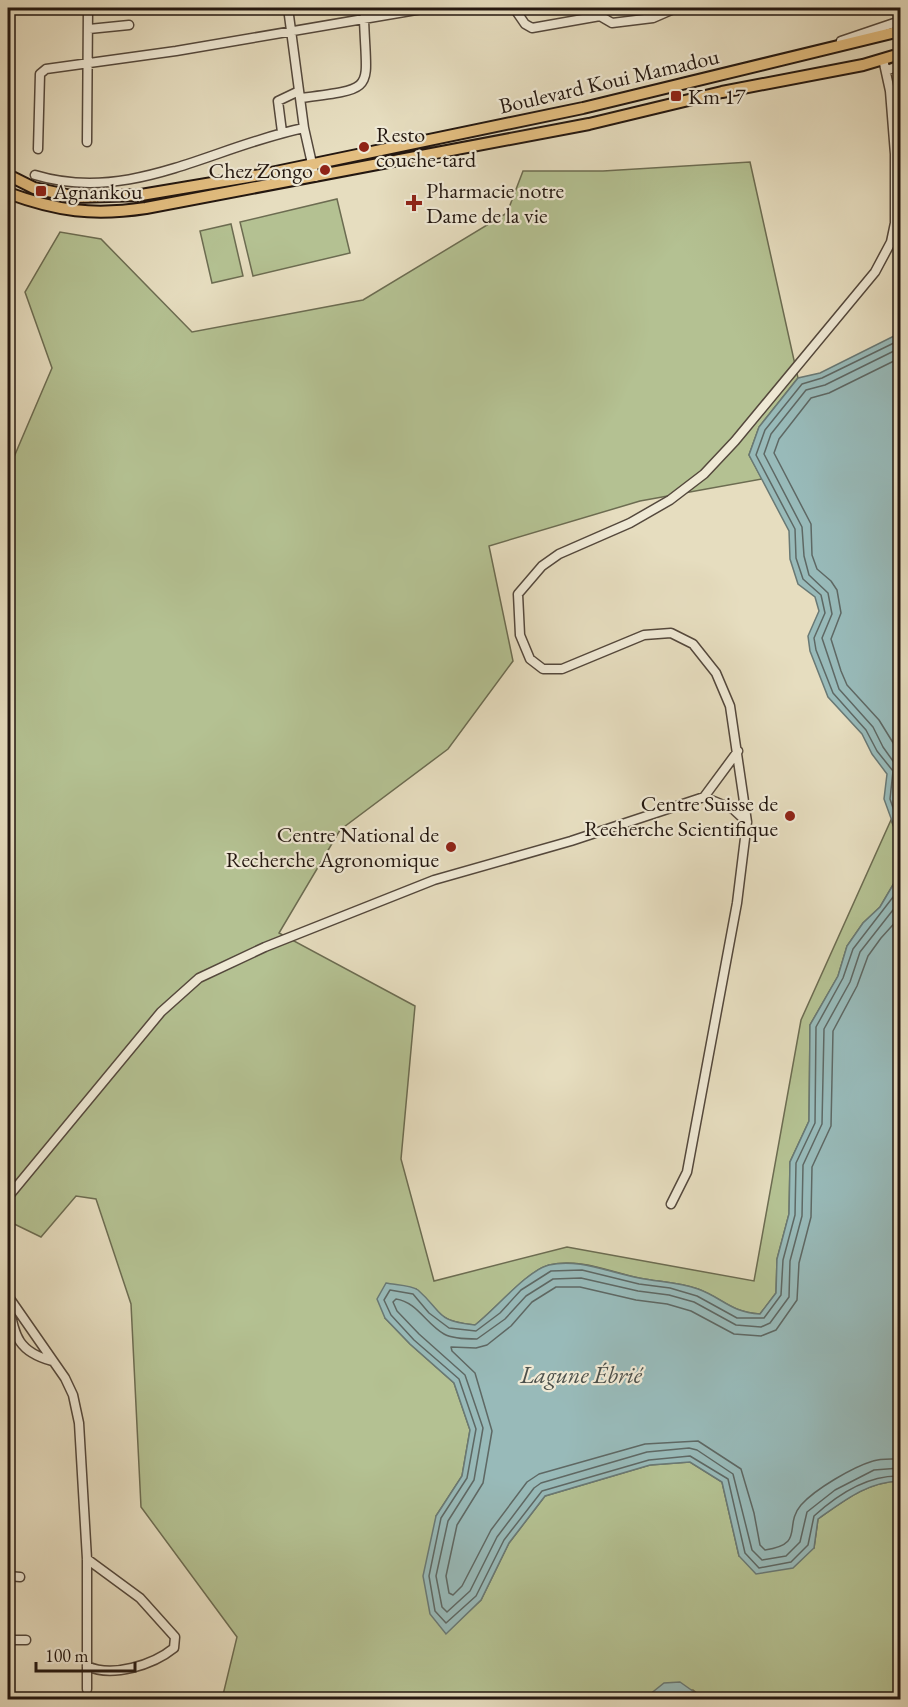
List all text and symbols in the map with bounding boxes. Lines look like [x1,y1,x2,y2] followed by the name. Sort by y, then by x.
[496,41,722,120] street label: Boulevard Koui Mamadou
[688,82,746,111] place label: Km 17
[669,89,683,103] marker: Km 17
[376,120,477,174] place label: Resto couche-tard
[357,140,371,154] marker: Resto couche-tard
[209,156,313,185] place label: Chez Zongo
[318,163,332,177] marker: Chez Zongo
[426,176,565,230] place label: Pharmacie notre Dame de la vie
[52,177,143,206] place label: Agnankou
[34,184,48,198] marker: Agnankou
[407,196,421,210] marker: Pharmacie notre Dame de la vie
[584,789,778,843] place label: Centre Suisse de Recherche Scientifique
[783,809,797,823] marker: Centre Suisse de Recherche Scientifique
[226,820,439,874] place label: Centre National de Recherche Agronomique
[444,840,458,854] marker: Centre National de Recherche Agronomique
[519,1359,644,1390] water label: Lagune Ébrié
[36,1635,135,1673] scale bar
[45,1644,89,1667] text: 100 m

